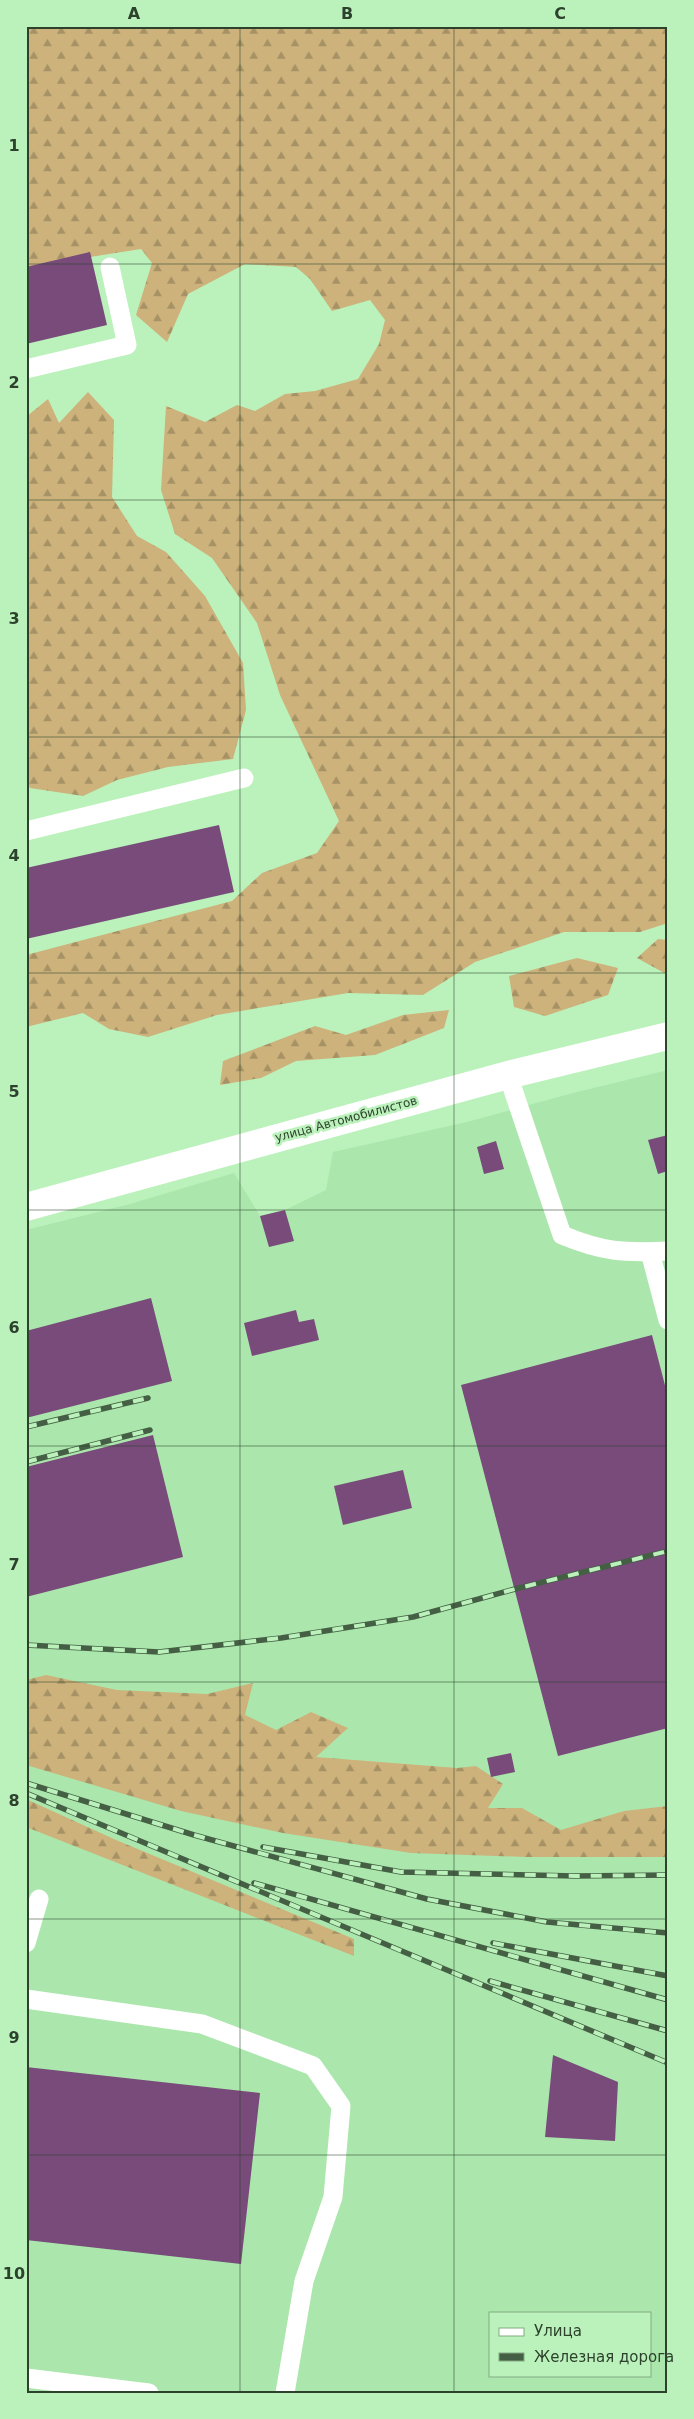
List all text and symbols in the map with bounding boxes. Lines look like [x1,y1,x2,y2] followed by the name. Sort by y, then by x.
[128,4,141,23] text: A
[341,4,353,23] text: B
[554,4,566,23] text: C
[8,136,20,155] text: 1
[8,373,20,392] text: 2
[8,609,20,628] text: 3
[8,846,20,865] text: 4
[8,1082,20,1101] text: 5
[273,1093,419,1145] street label: улица Автомобилистов
[8,1318,20,1337] text: 6
[8,1555,20,1574] text: 7
[8,1791,20,1810] text: 8
[8,2028,20,2047] text: 9
[3,2264,25,2283] text: 10
[489,2312,652,2376] legend
[534,2322,582,2340] text: Улица
[534,2348,674,2366] text: Железная дорога

